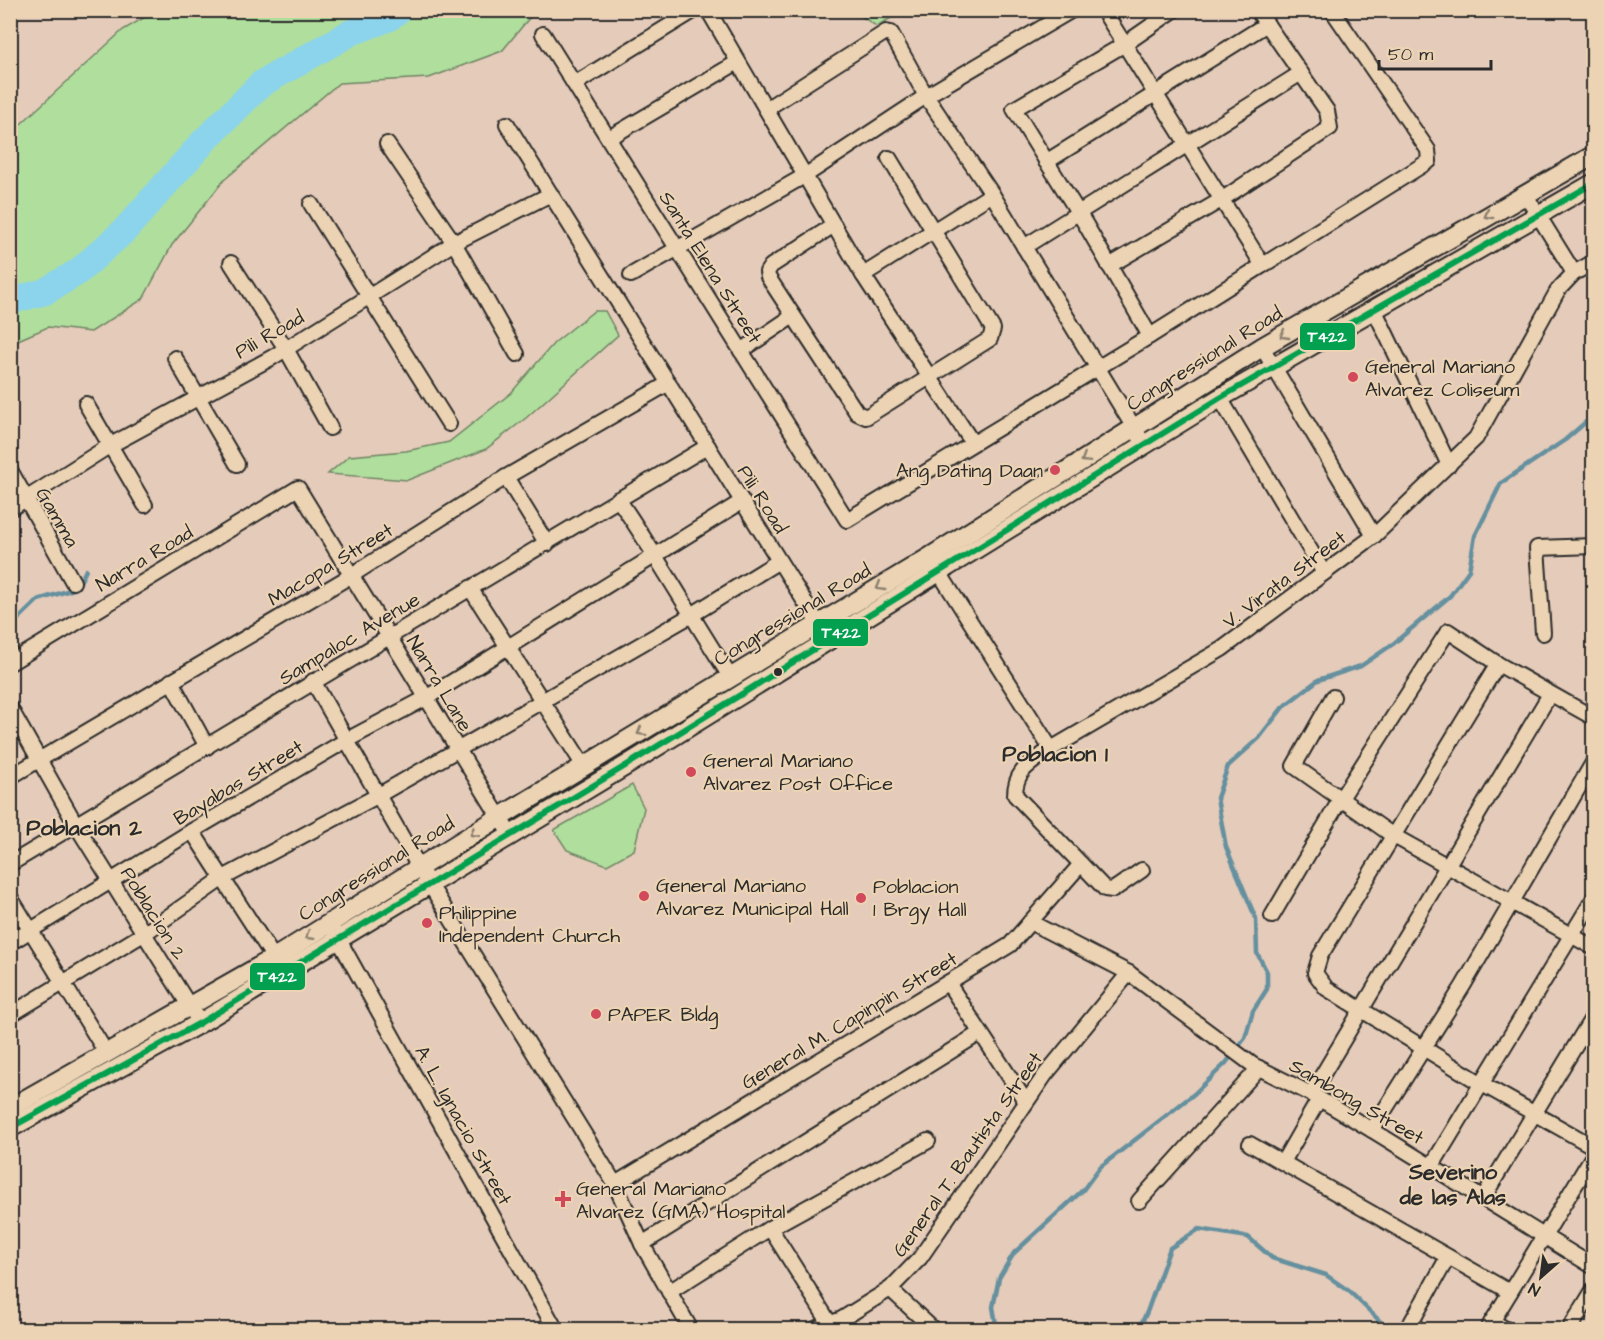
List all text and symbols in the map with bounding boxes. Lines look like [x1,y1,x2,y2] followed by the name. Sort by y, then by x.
[1379,33,1492,71] scale bar
[1388,42,1433,67] text: 50 m
[652,186,768,349] street label: Santa Elena Street
[1484,208,1494,220] one-way arrow
[1121,299,1288,419] street label: Congressional Road
[230,304,309,366] street label: Pili Road
[1299,322,1356,351] line badge: T422
[1306,326,1347,348] text: T422
[1279,328,1290,339] one-way arrow
[1365,353,1520,404] place label: General Mariano Alvarez Coliseum
[1346,370,1360,384] marker: General Mariano Alvarez Coliseum
[1081,452,1092,463] one-way arrow
[896,457,1043,486] place label: Ang Dating Daan
[730,460,794,539] street label: Pili Road
[1048,463,1062,477] marker: Ang Dating Daan
[29,482,86,553] street label: Gamma
[263,516,398,613] street label: Macopa Street
[91,519,198,599] street label: Narra Road
[1217,524,1352,636] street label: V. Virata Street
[709,557,877,674] street label: Congressional Road
[876,580,886,592] one-way arrow
[274,586,425,692] street label: Sampaloc Avenue
[812,618,869,647] line badge: T422
[820,622,861,644] text: T422
[399,630,479,737] street label: Narra Lane
[772,666,784,678] unlabelled marker
[637,724,647,736] one-way arrow
[168,733,309,833] street label: Bayabas Street
[1002,739,1108,770] district label: Poblacion 1
[703,747,893,798] place label: General Mariano Alvarez Post Office
[684,765,698,779] marker: General Mariano Alvarez Post Office
[293,809,460,929] street label: Congressional Road
[26,813,142,844] district label: Poblacion 2
[470,826,481,837] one-way arrow
[113,862,193,966] street label: Poblacion 2
[656,872,849,923] place label: General Mariano Alvarez Municipal Hall
[873,873,967,925] place label: Poblacion 1 Brgy Hall
[637,889,651,903] marker: General Mariano Alvarez Municipal Hall
[854,891,868,905] marker: Poblacion 1 Brgy Hall
[439,899,620,950] place label: Philippine Independent Church
[420,916,434,930] marker: Philippine Independent Church
[305,929,315,941] one-way arrow
[736,945,963,1097] street label: General M. Capinpin Street
[249,962,306,991] line badge: T422
[256,966,297,988] text: T422
[608,1001,718,1030] place label: PAPER Bldg
[589,1007,603,1021] marker: PAPER Bldg
[407,1041,519,1211] street label: A. L. Ignacio Street
[886,1046,1049,1263] street label: General T. Bautista Street
[1284,1052,1429,1153] street label: Sambong Street
[1399,1157,1506,1213] district label: Severino de las Alas
[576,1175,785,1226] place label: General Mariano Alvarez (GMA) Hospital
[554,1190,572,1208] marker: General Mariano Alvarez (GMA) Hospital
[1511,1247,1571,1307] north arrow
[1525,1277,1544,1301] text: N

